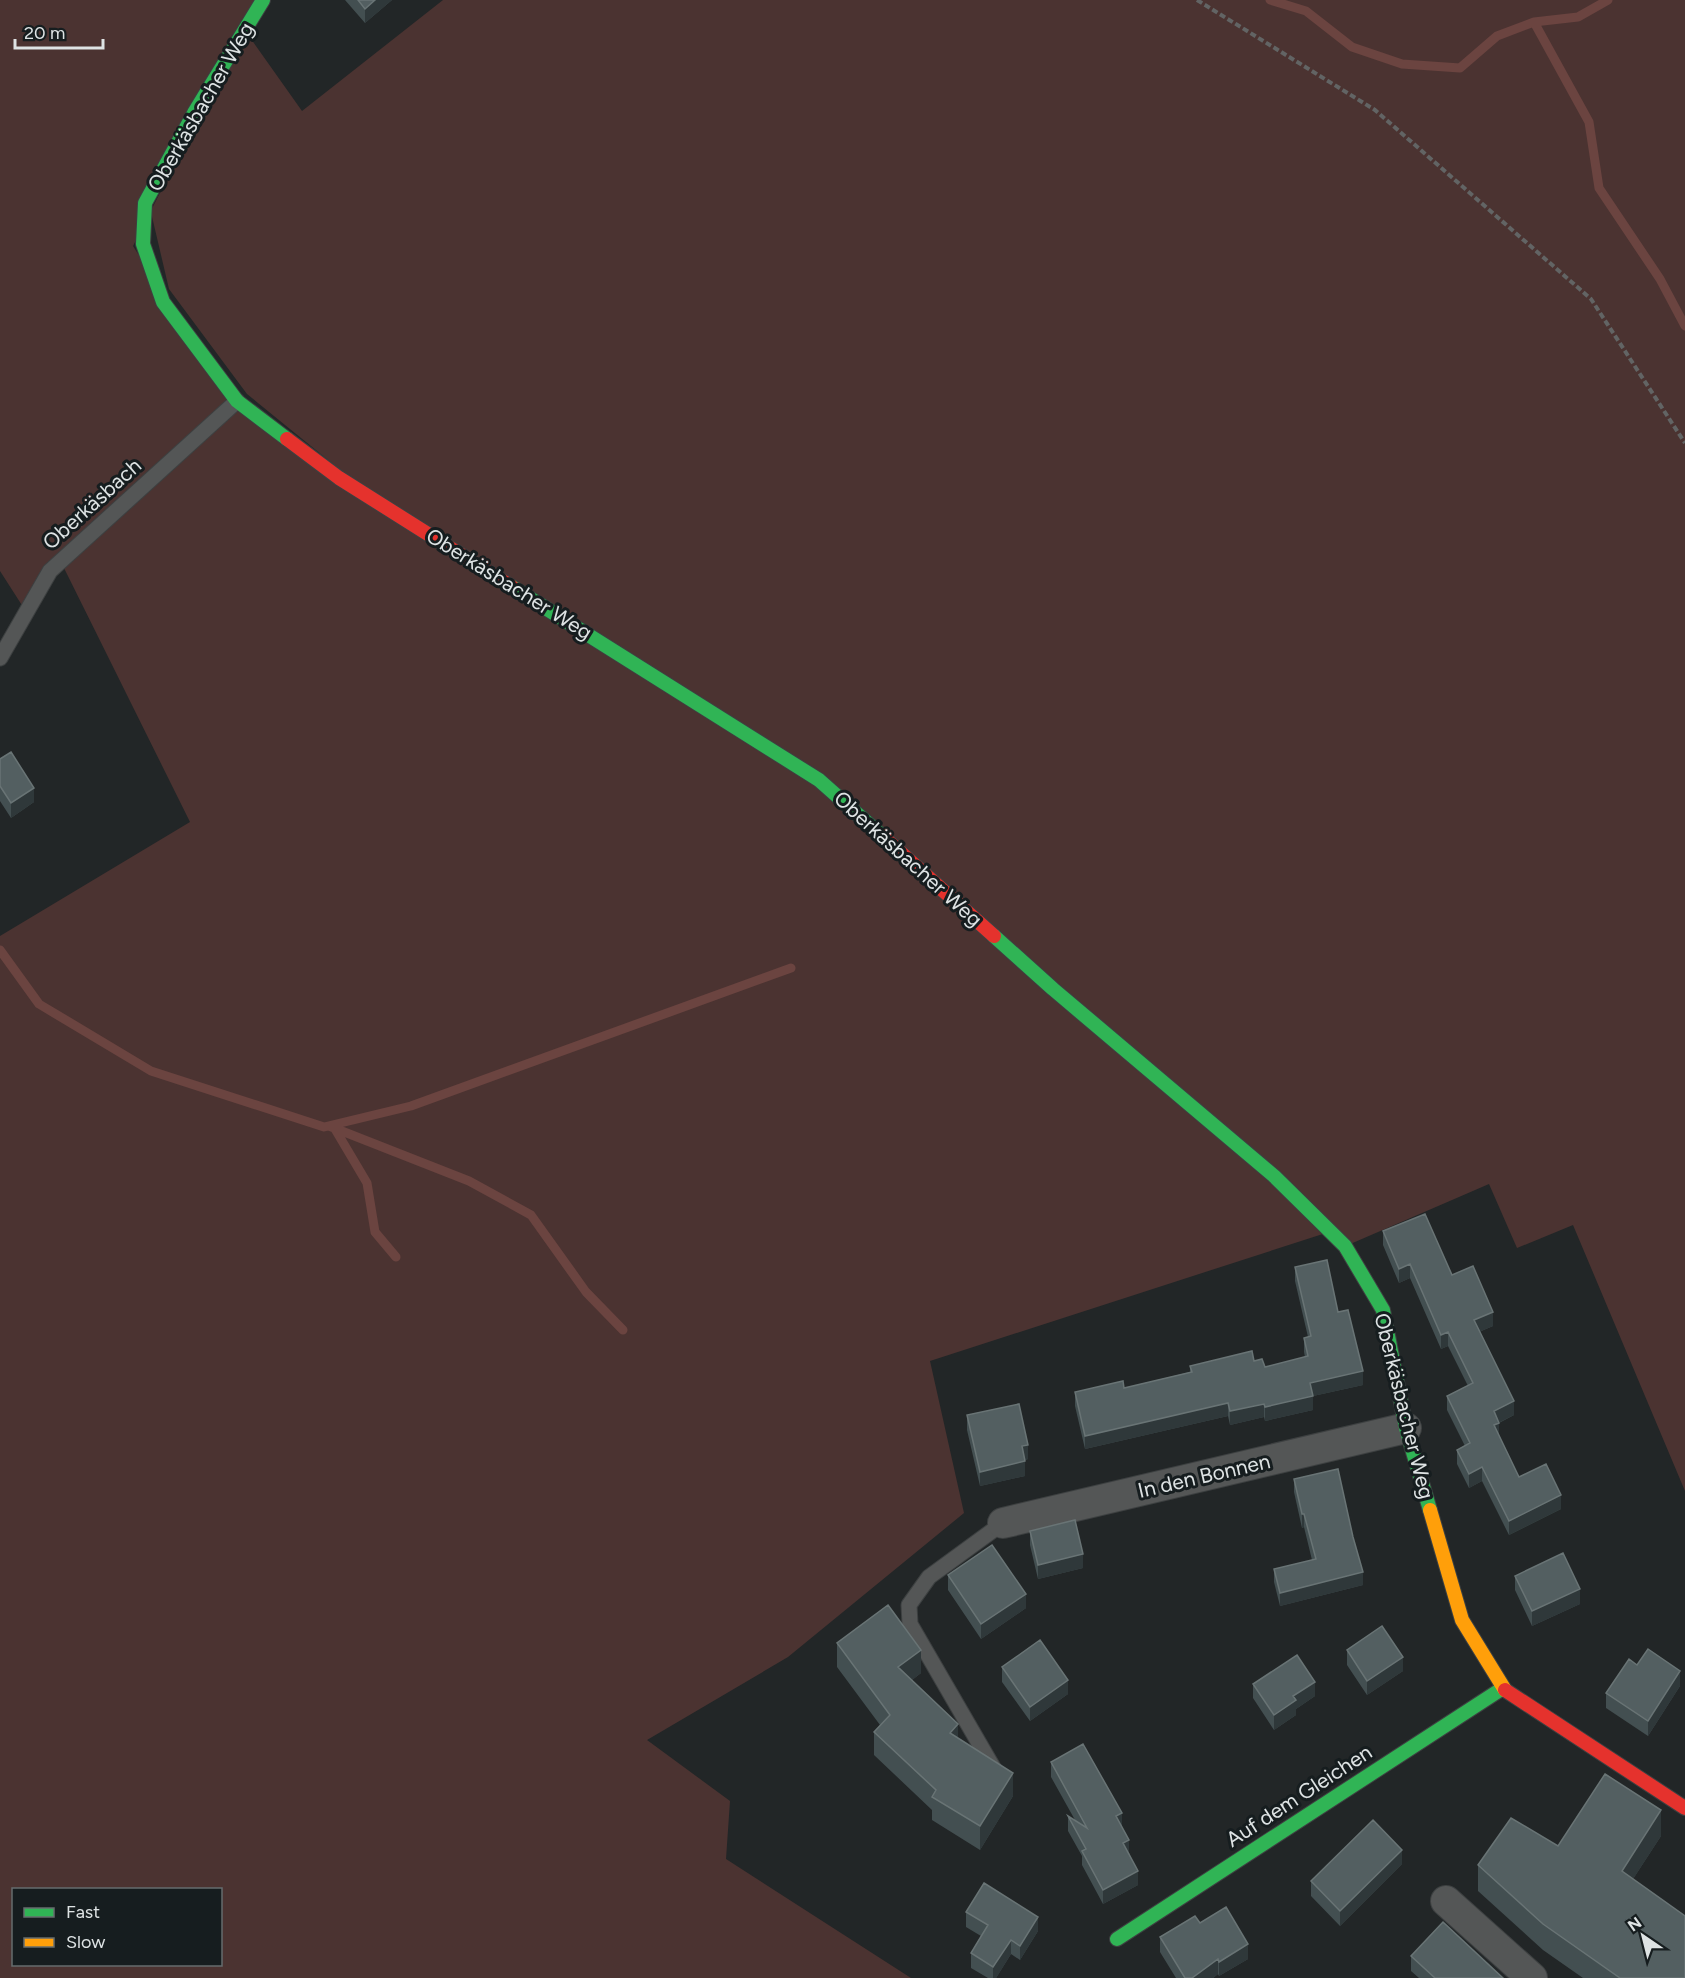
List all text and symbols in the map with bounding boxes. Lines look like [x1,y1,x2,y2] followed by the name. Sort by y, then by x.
[15,12,104,50] scale bar
[142,18,259,196] street label: Oberkäsbacher Weg
[24,22,65,44] text: 20 m
[37,453,146,554] street label: Oberkäsbach
[422,522,597,645] street label: Oberkäsbacher Weg
[829,786,988,932] street label: Oberkäsbacher Weg
[1369,1310,1440,1501] street label: Oberkäsbacher Weg
[1135,1448,1272,1503] street label: In den Bonnen
[1221,1739,1376,1852] street label: Auf dem Gleichen
[12,1888,222,1966] legend
[66,1901,100,1923] text: Fast
[1613,1906,1673,1966] north arrow
[1624,1913,1645,1935] text: N
[66,1931,105,1953] text: Slow

